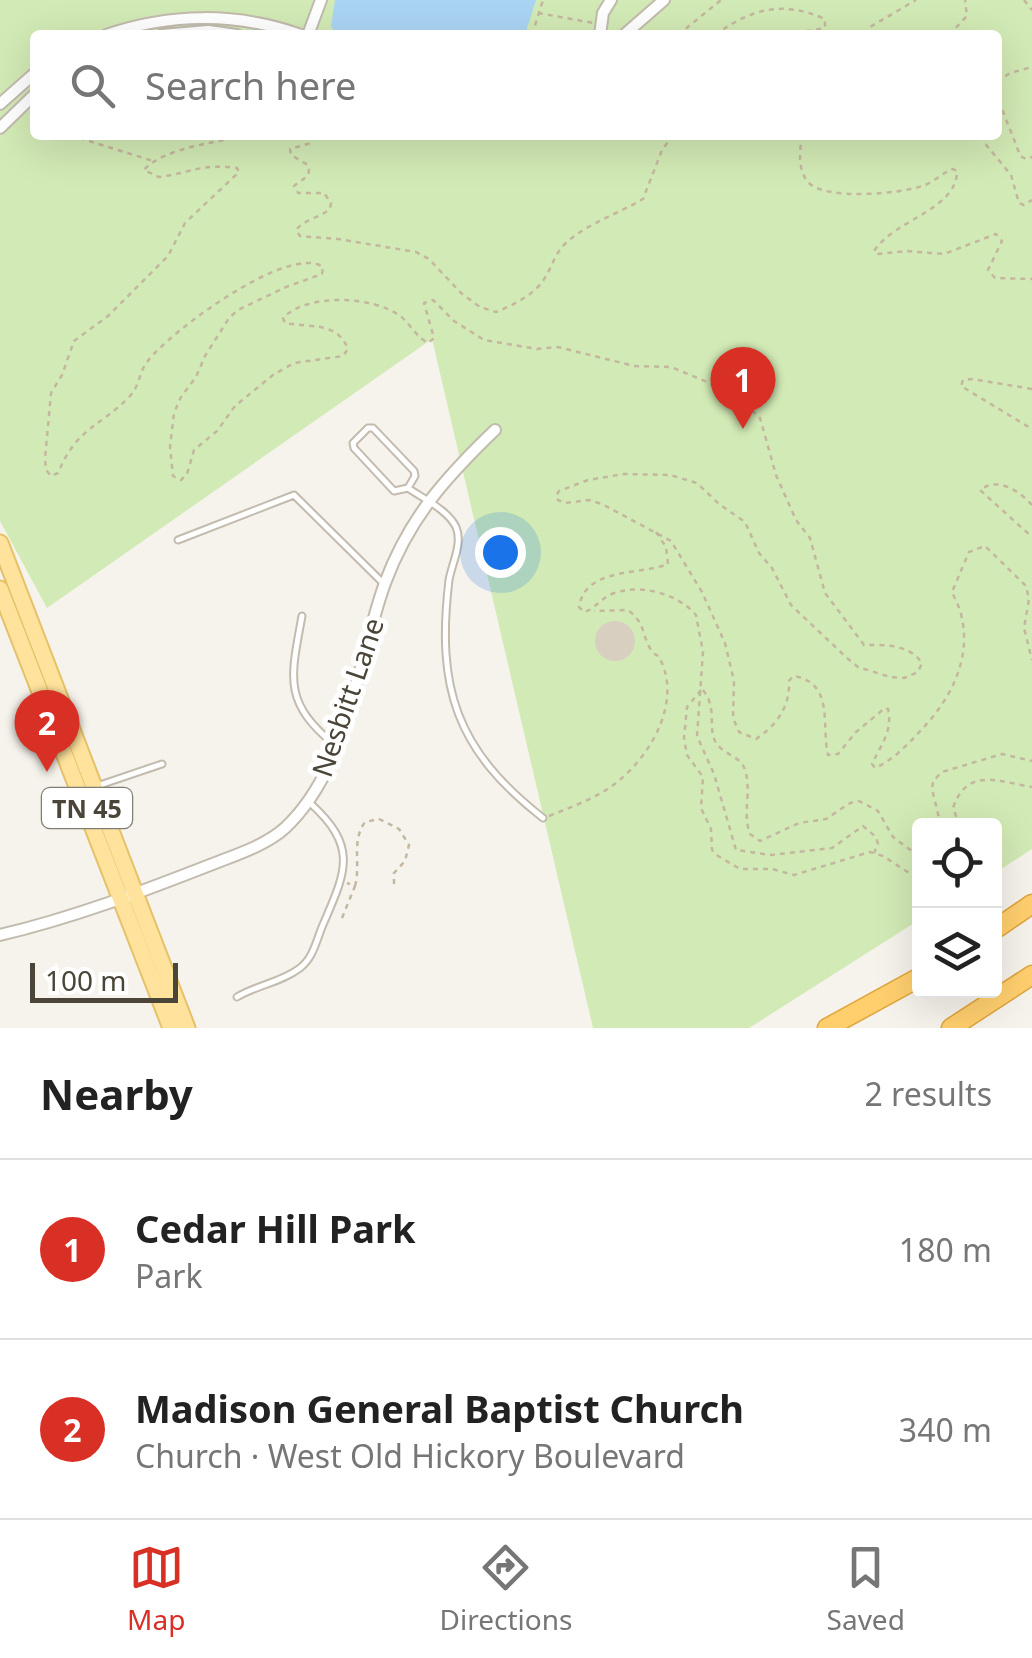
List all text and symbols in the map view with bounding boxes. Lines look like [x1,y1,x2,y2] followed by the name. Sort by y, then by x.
[30,30,1002,140] search box
[65,58,120,113] icon: search
[145,59,356,111] text: Search here
[710,346,776,429] pin: 1
[475,527,526,578] your location
[302,612,392,782] street label: Nesbitt Lane
[15,690,80,772] pin: 2
[42,788,132,828] road number: TN 45
[912,818,1002,998] map controls
[912,818,1002,908] button: locate
[912,908,1002,998] button: layers
[30,958,178,1003] scale bar
[45,961,127,999] text: 100 m
[40,1065,193,1122] text: Nearby
[865,1072,992,1115] text: 2 results
[135,1202,416,1254] text: Cedar Hill Park
[63,1228,82,1271] text: 1
[899,1228,992,1271] text: 180 m
[135,1254,203,1297] text: Park
[135,1382,744,1434] text: Madison General Baptist Church
[63,1408,82,1451] text: 2
[899,1408,992,1451] text: 340 m
[135,1434,685,1477] text: Church · West Old Hickory Boulevard
[127,1540,185,1638] tab: Map
[440,1540,572,1638] tab: Directions
[827,1540,905,1638] tab: Saved

